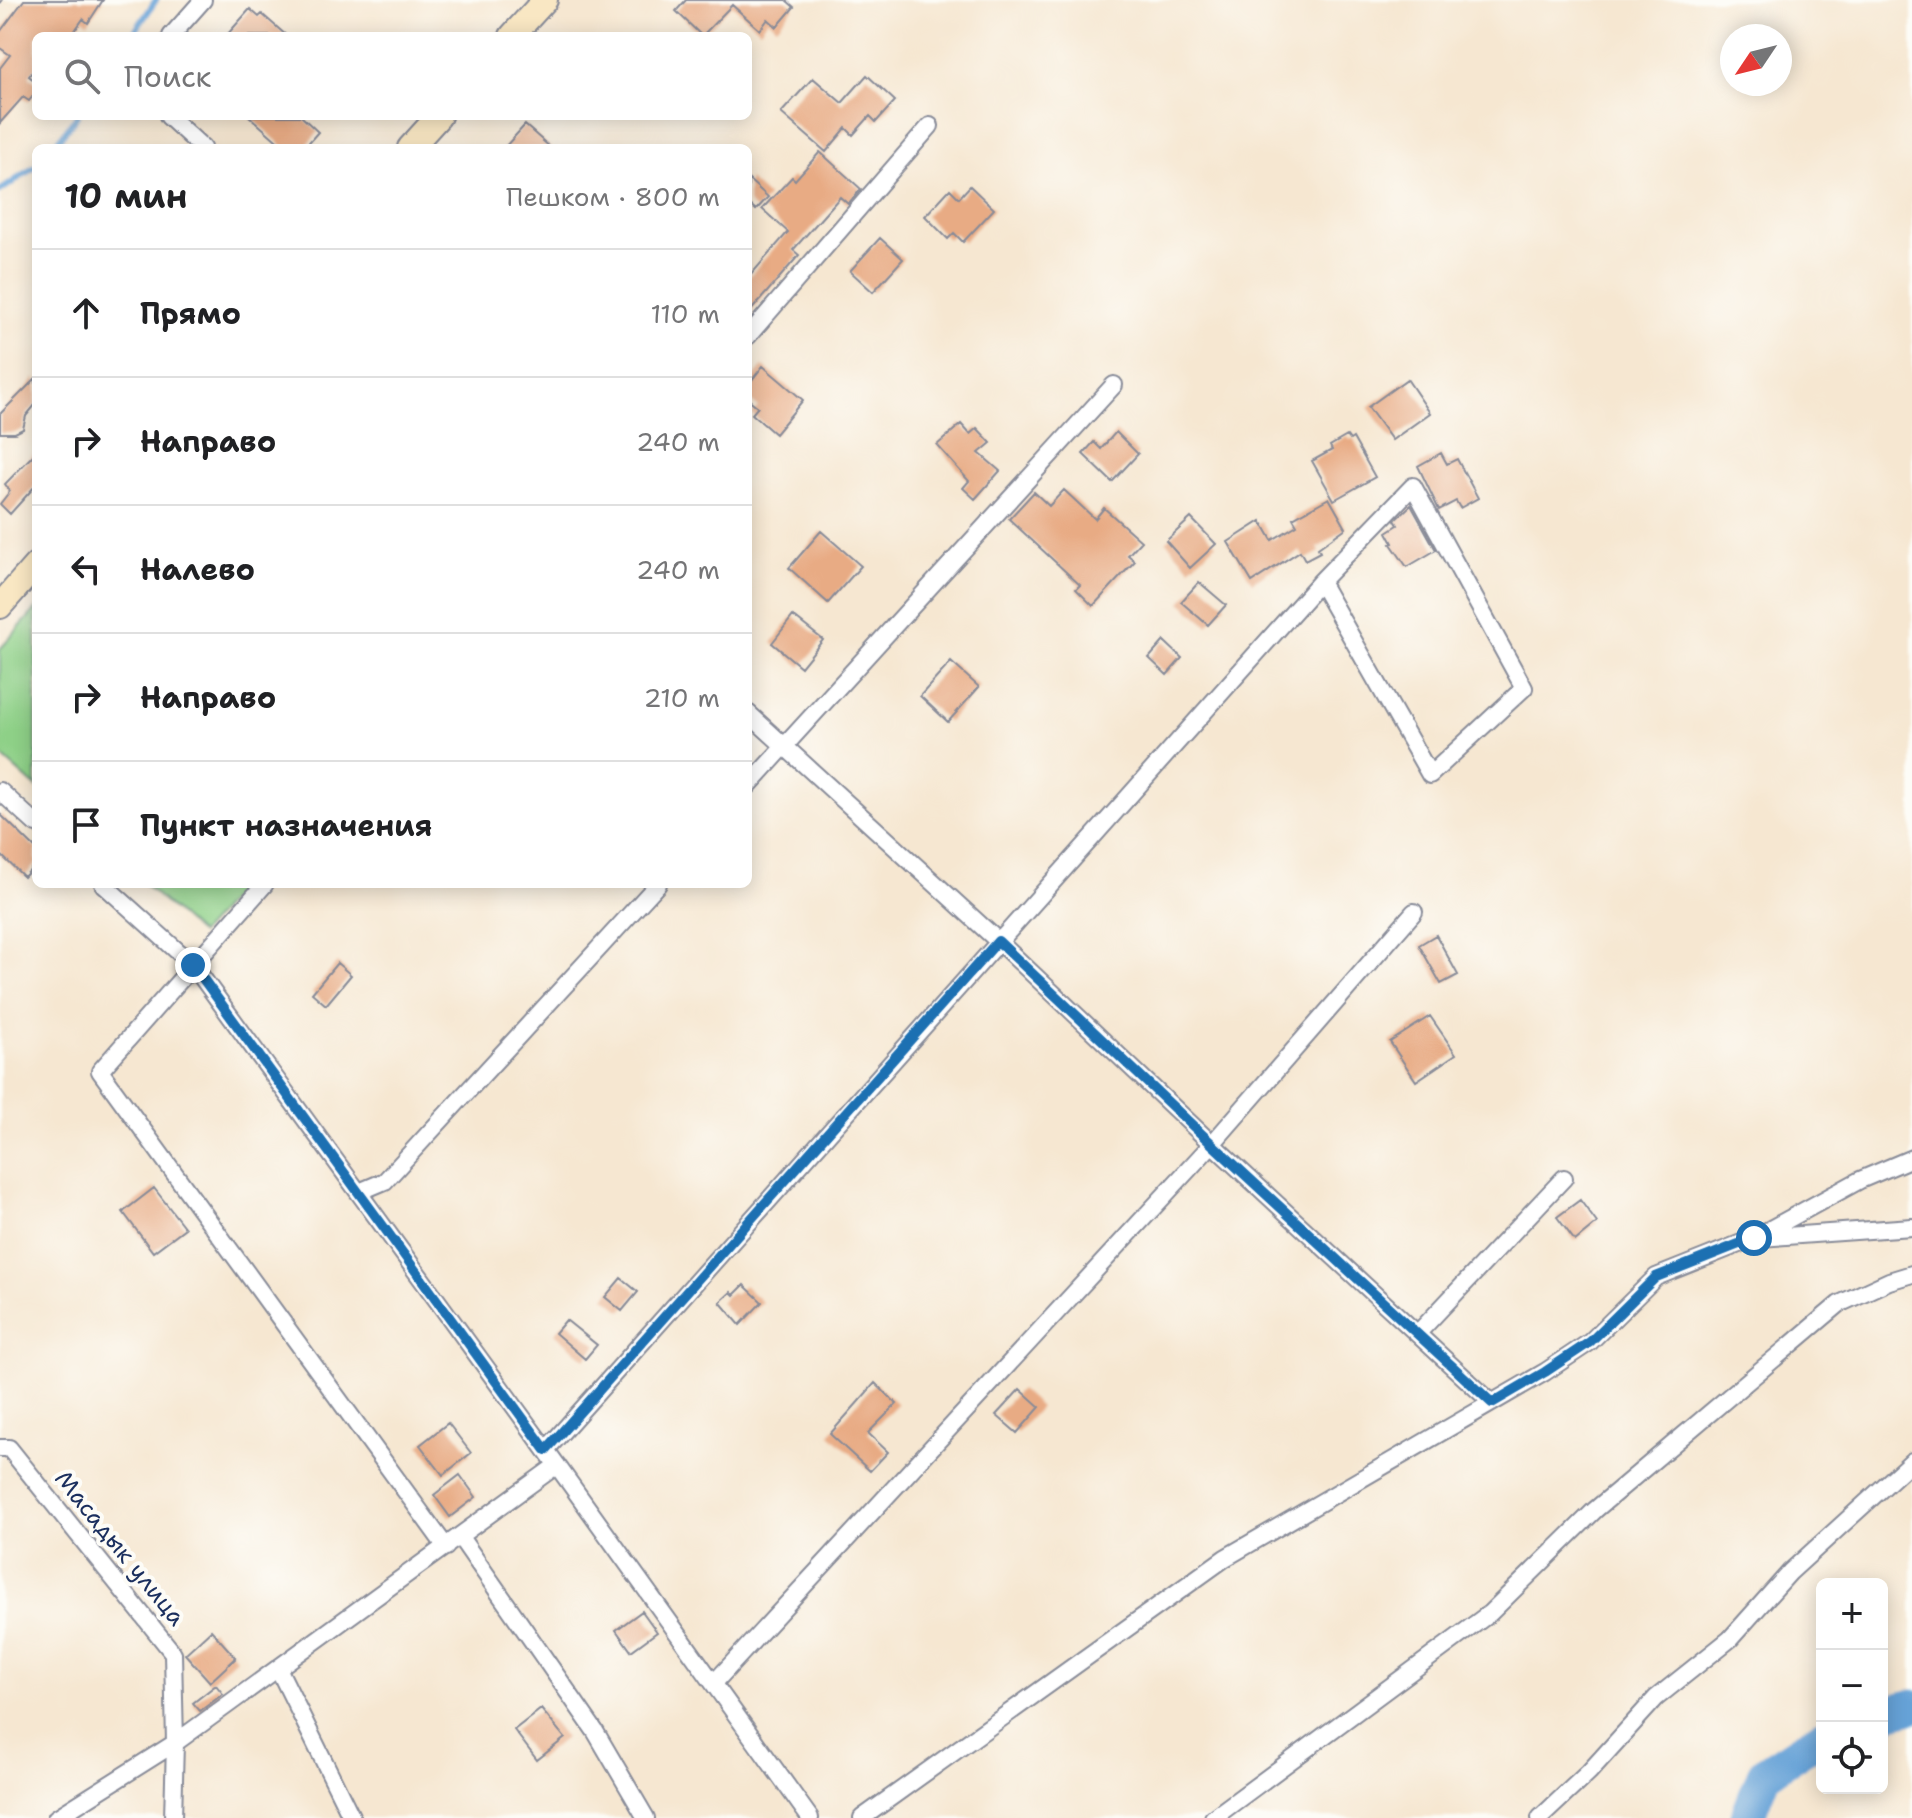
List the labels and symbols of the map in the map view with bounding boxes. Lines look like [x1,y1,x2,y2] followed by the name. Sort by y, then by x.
[1720,24,1792,96] north arrow
[175,947,211,983] route end
[1736,1220,1772,1256] route start
[47,1464,193,1632] street label: Масадык улица

